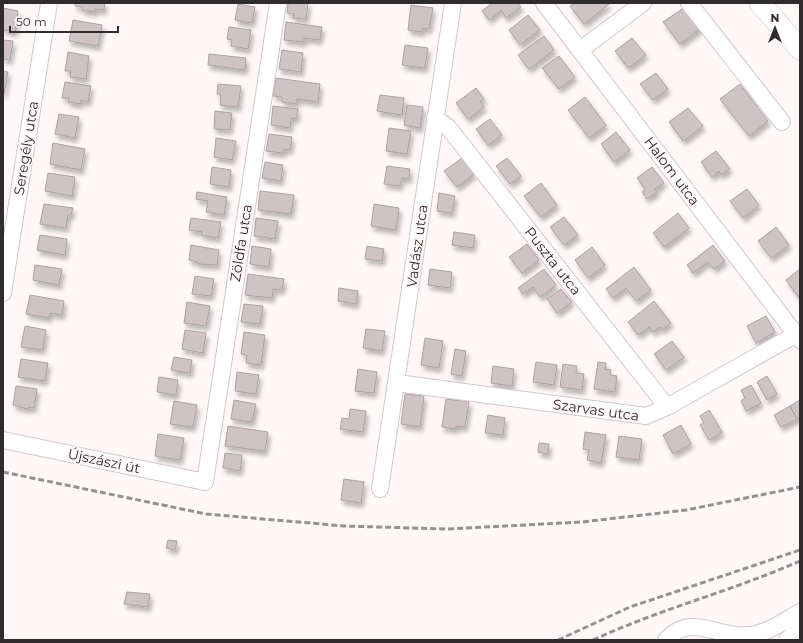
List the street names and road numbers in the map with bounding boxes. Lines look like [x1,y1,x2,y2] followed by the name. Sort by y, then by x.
[10,100,42,196] street label: Seregély utca
[640,133,704,209] street label: Halom utca
[226,203,256,283] street label: Zöldfa utca
[402,203,432,289] street label: Vadász utca
[521,223,585,299] street label: Puszta utca
[552,395,640,425] street label: Szarvas utca
[66,445,142,478] street label: Újszászi út

